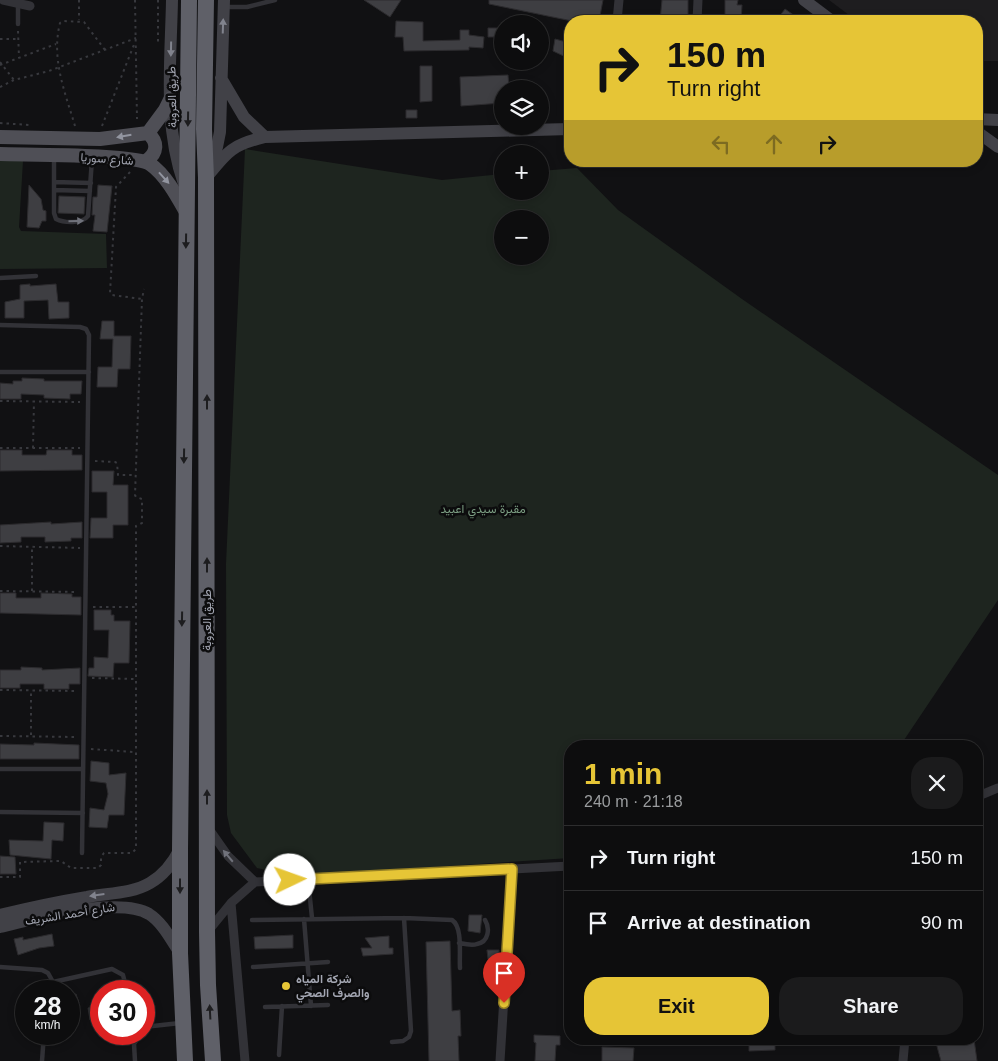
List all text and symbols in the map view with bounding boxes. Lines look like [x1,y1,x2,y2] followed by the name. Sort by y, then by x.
[494,15,549,265] map controls
[494,15,549,70] button: sound
[220,18,228,34] one-way arrow
[584,35,649,100] icon: right
[667,35,766,74] text: 150 m
[167,41,175,57] one-way arrow
[164,66,181,128] street label: طريق العروبة
[667,76,760,101] text: Turn right
[494,80,549,135] button: layers
[184,111,192,127] one-way arrow
[707,130,735,158] icon: left
[760,130,788,158] icon: ahead
[813,130,841,158] icon: right
[116,132,132,140] one-way arrow
[494,145,549,200] button: +
[80,150,134,170] street label: شارع سوريا
[158,172,170,184] one-way arrow
[494,210,549,265] button: −
[68,217,84,225] one-way arrow
[182,234,190,250] one-way arrow
[203,394,211,410] one-way arrow
[180,449,188,465] one-way arrow
[440,502,526,519] park label: مقبرة سيدي اعبيد
[203,557,211,573] one-way arrow
[200,589,215,651] street label: طريق العروبة
[178,611,186,627] one-way arrow
[584,757,662,790] text: 1 min
[911,757,963,809] button: close
[203,789,211,805] one-way arrow
[584,793,683,810] text: 240 m · 21:18
[584,844,612,872] icon: right
[627,847,715,868] text: Turn right
[910,847,963,868] text: 150 m
[223,850,234,862] one-way arrow
[263,853,315,905] position arrow
[176,879,184,895] one-way arrow
[88,891,104,899] one-way arrow
[24,900,116,930] street label: شارع أحمد الشريف
[584,909,612,937] icon: arrive
[627,912,811,933] text: Arrive at destination
[921,912,963,933] text: 90 m
[483,952,525,1003] pin
[490,959,518,987] icon: arrive
[296,972,370,1003] place label: شركة المياه والصرف الصحي
[584,977,769,1035] button: Exit
[779,977,963,1035] button: Share
[90,980,155,1045] speed limit sign: 30
[280,980,292,992] marker: شركة المياه والصرف الصحي
[34,992,61,1020] text: 28
[205,1004,213,1020] one-way arrow
[34,1018,61,1032] text: km/h

